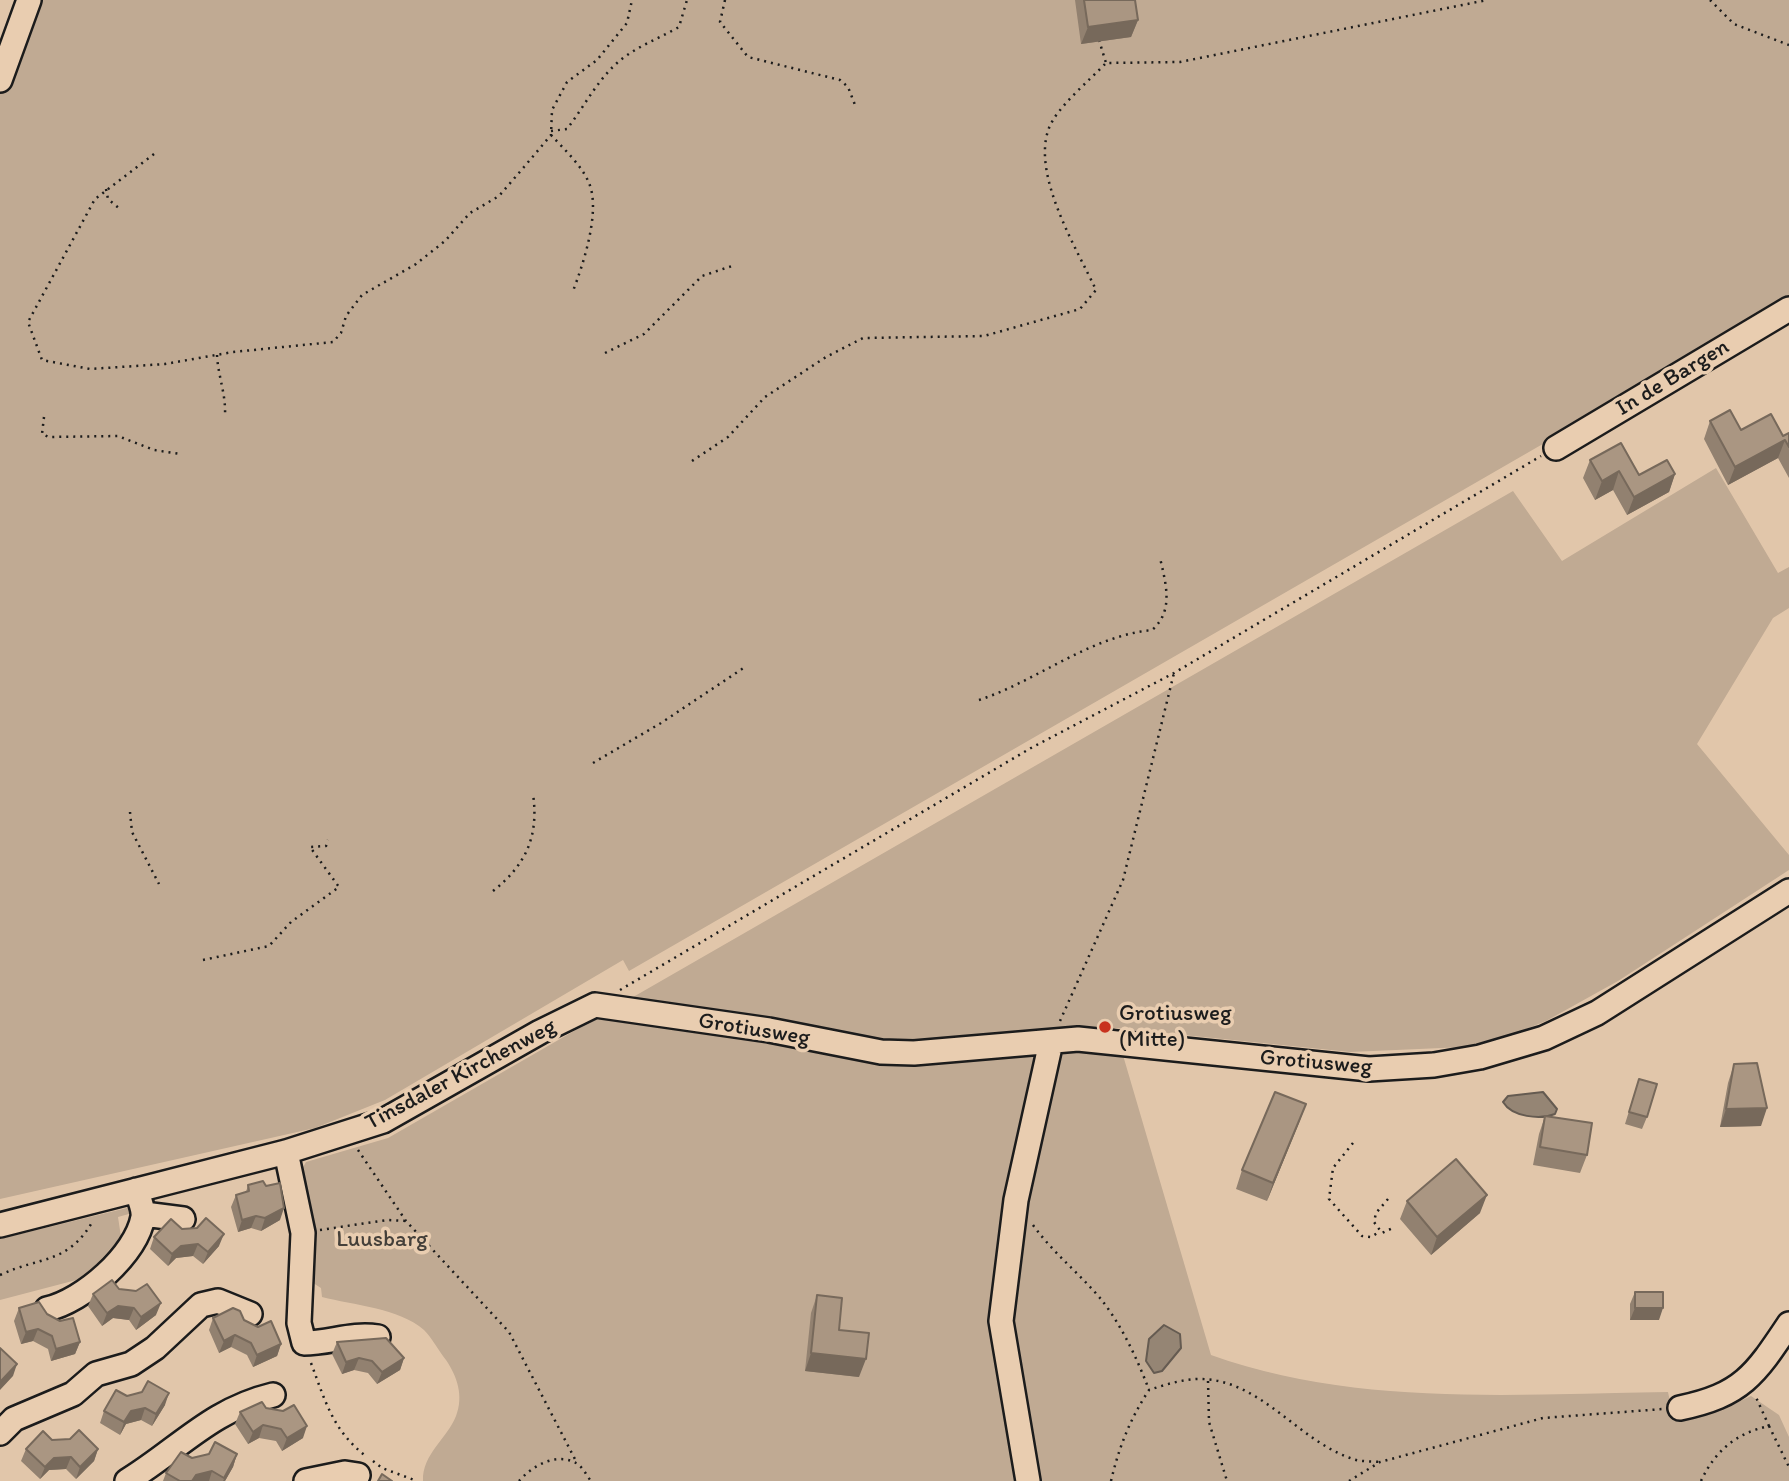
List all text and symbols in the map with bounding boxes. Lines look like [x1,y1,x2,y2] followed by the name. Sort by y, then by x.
[1611,333,1735,423] street label: In de Bargen
[1119,1000,1232,1054] place label: Grotiusweg (Mitte)
[696,1008,812,1052] street label: Grotiusweg
[361,1013,561,1137] street label: Tinsdaler Kirchenweg
[1097,1019,1113,1035] marker: Grotiusweg (Mitte)
[1259,1044,1373,1082] street label: Grotiusweg
[336,1226,428,1254] park label: Luusbarg

